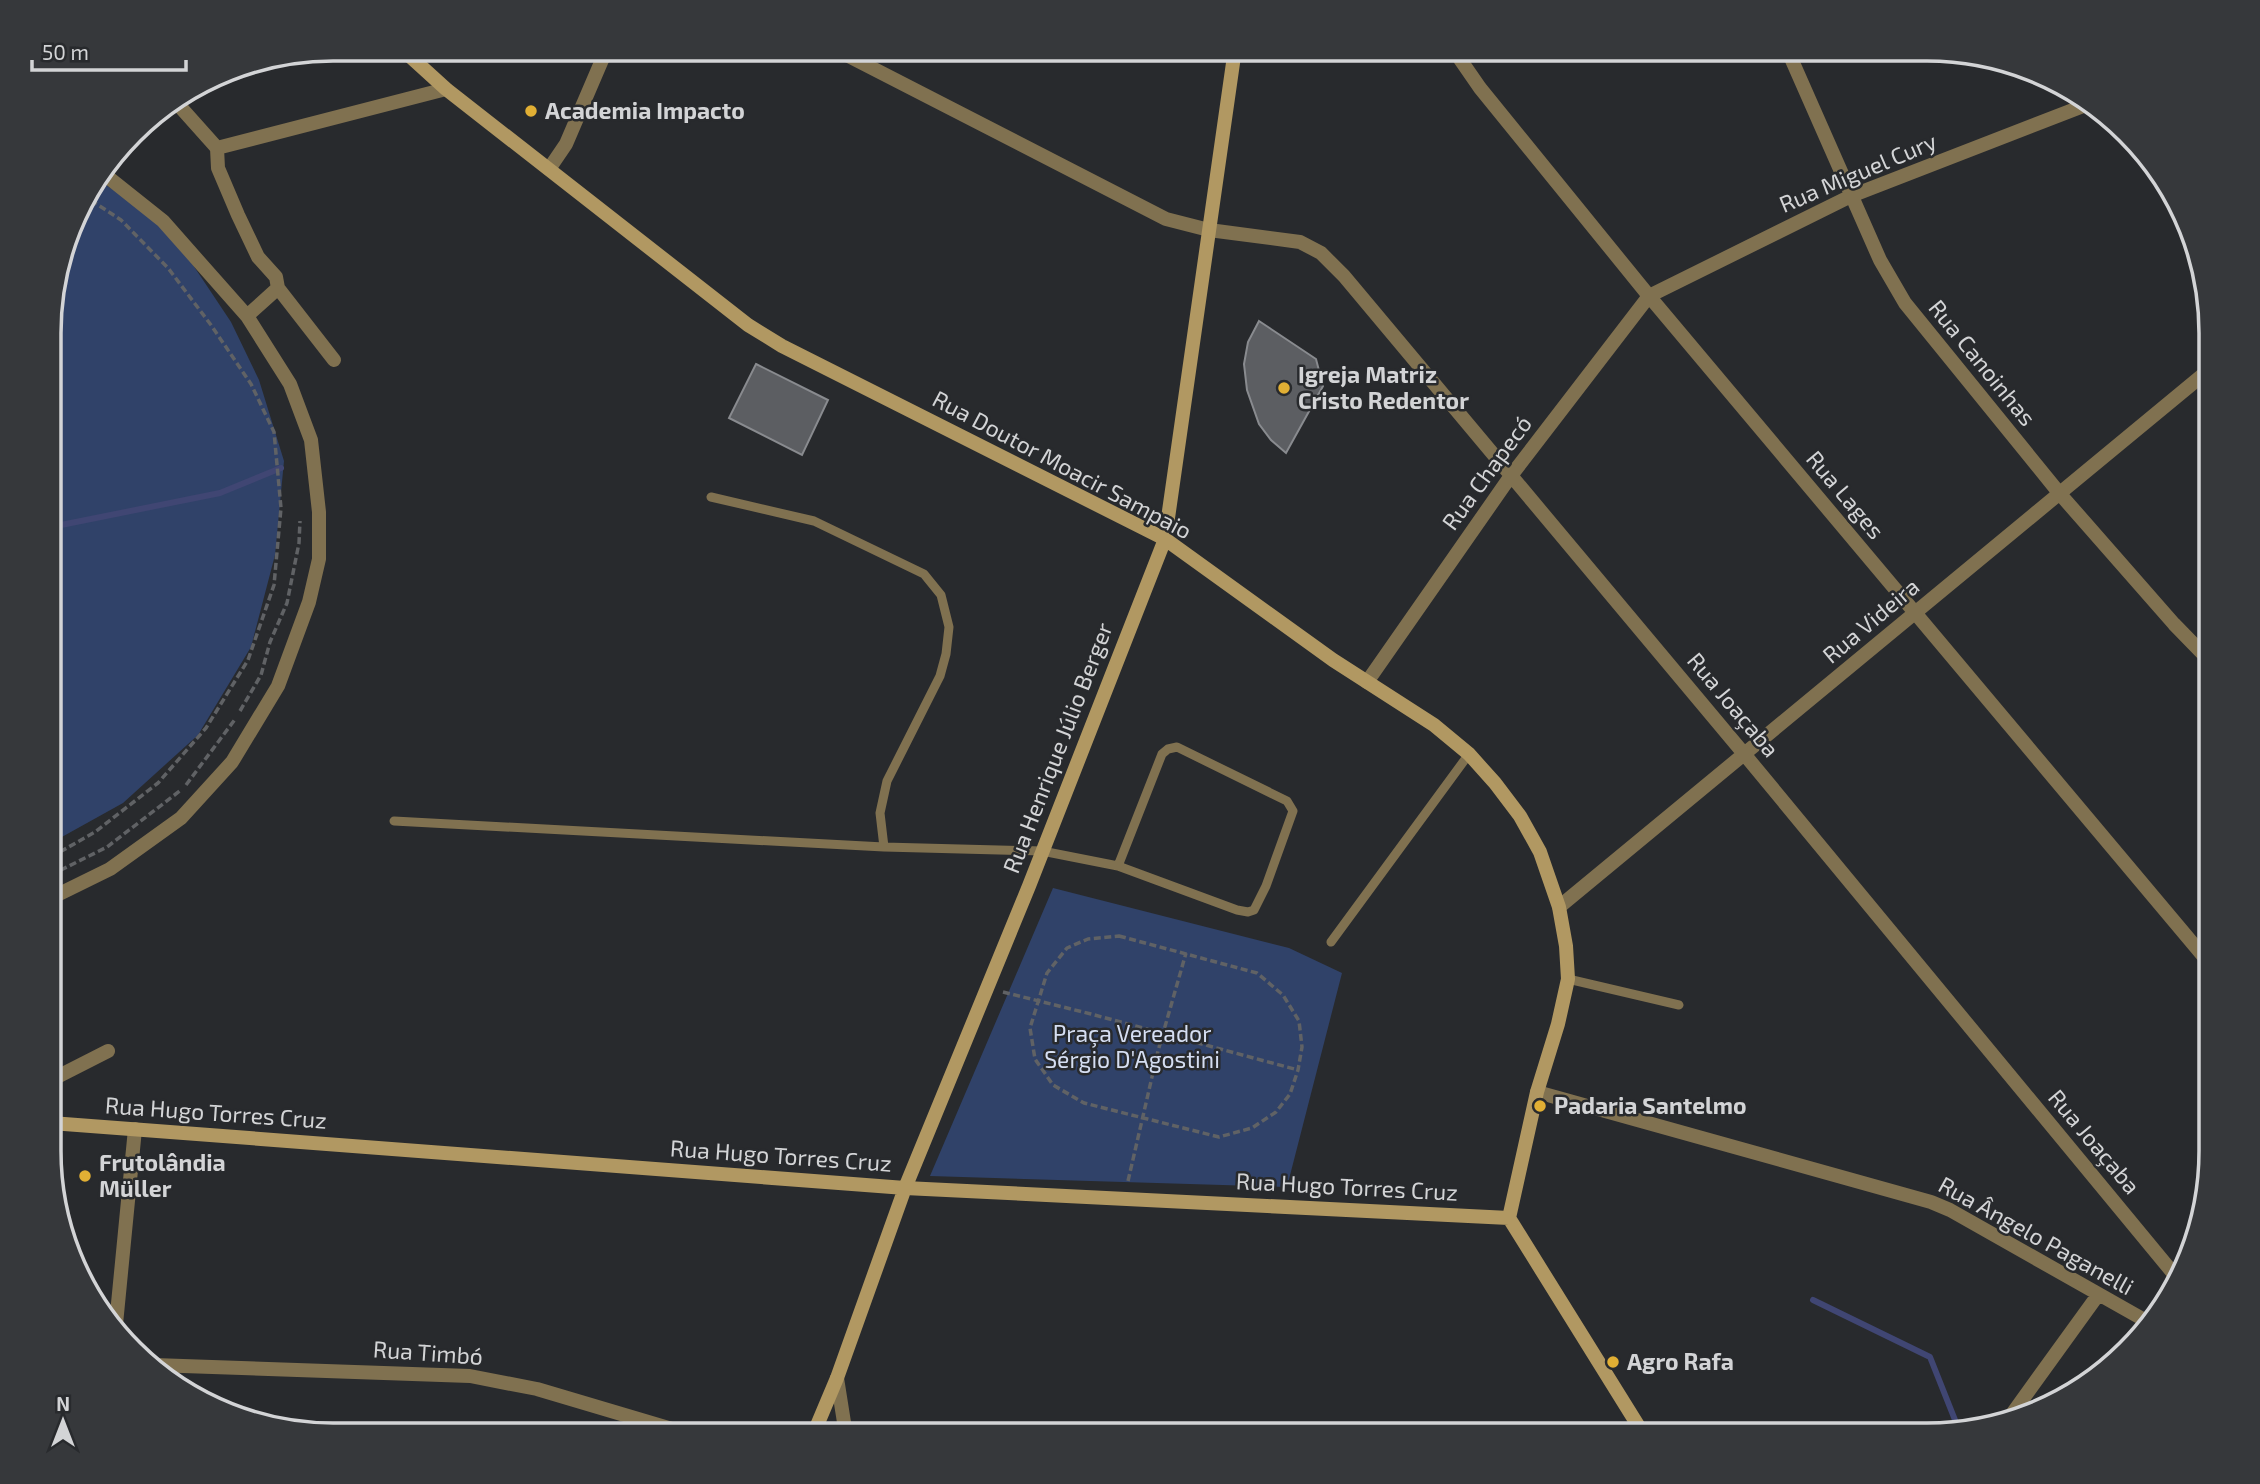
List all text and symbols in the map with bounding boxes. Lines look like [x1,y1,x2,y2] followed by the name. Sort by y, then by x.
[32,28,186,72] scale bar
[42,39,89,64] text: 50 m
[545,96,745,124] place label: Academia Impacto
[523,103,539,119] marker: Academia Impacto
[1775,126,1941,218] street label: Rua Miguel Cury
[1923,294,2042,431] street label: Rua Canoinhas
[1298,360,1469,414] place label: Igreja Matriz Cristo Redentor
[1276,380,1292,396] marker: Igreja Matriz Cristo Redentor
[928,384,1197,544] street label: Rua Doutor Moacir Sampaio
[1435,410,1537,535] street label: Rua Chapecó
[1801,445,1891,544] street label: Rua Lages
[1816,572,1924,669] street label: Rua Videira
[996,618,1118,877] street label: Rua Henrique Júlio Berger
[1681,646,1786,763] street label: Rua Joaçaba
[1044,1019,1220,1073] park label: Praça Vereador Sérgio D'Agostini
[2042,1083,2147,1200] street label: Rua Joaçaba
[104,1090,328,1134] street label: Rua Hugo Torres Cruz
[1554,1091,1747,1119] place label: Padaria Santelmo
[1532,1098,1548,1114] marker: Padaria Santelmo
[669,1133,893,1177] street label: Rua Hugo Torres Cruz
[99,1148,226,1202] place label: Frutolândia Müller
[1235,1166,1459,1206] street label: Rua Hugo Torres Cruz
[77,1168,93,1184] marker: Frutolândia Müller
[1934,1170,2139,1300] street label: Rua Ângelo Paganelli
[372,1334,484,1370] street label: Rua Timbó
[1627,1347,1734,1375] place label: Agro Rafa
[1605,1354,1621,1370] marker: Agro Rafa
[28,1386,98,1456] north arrow
[56,1392,70,1415] text: N

